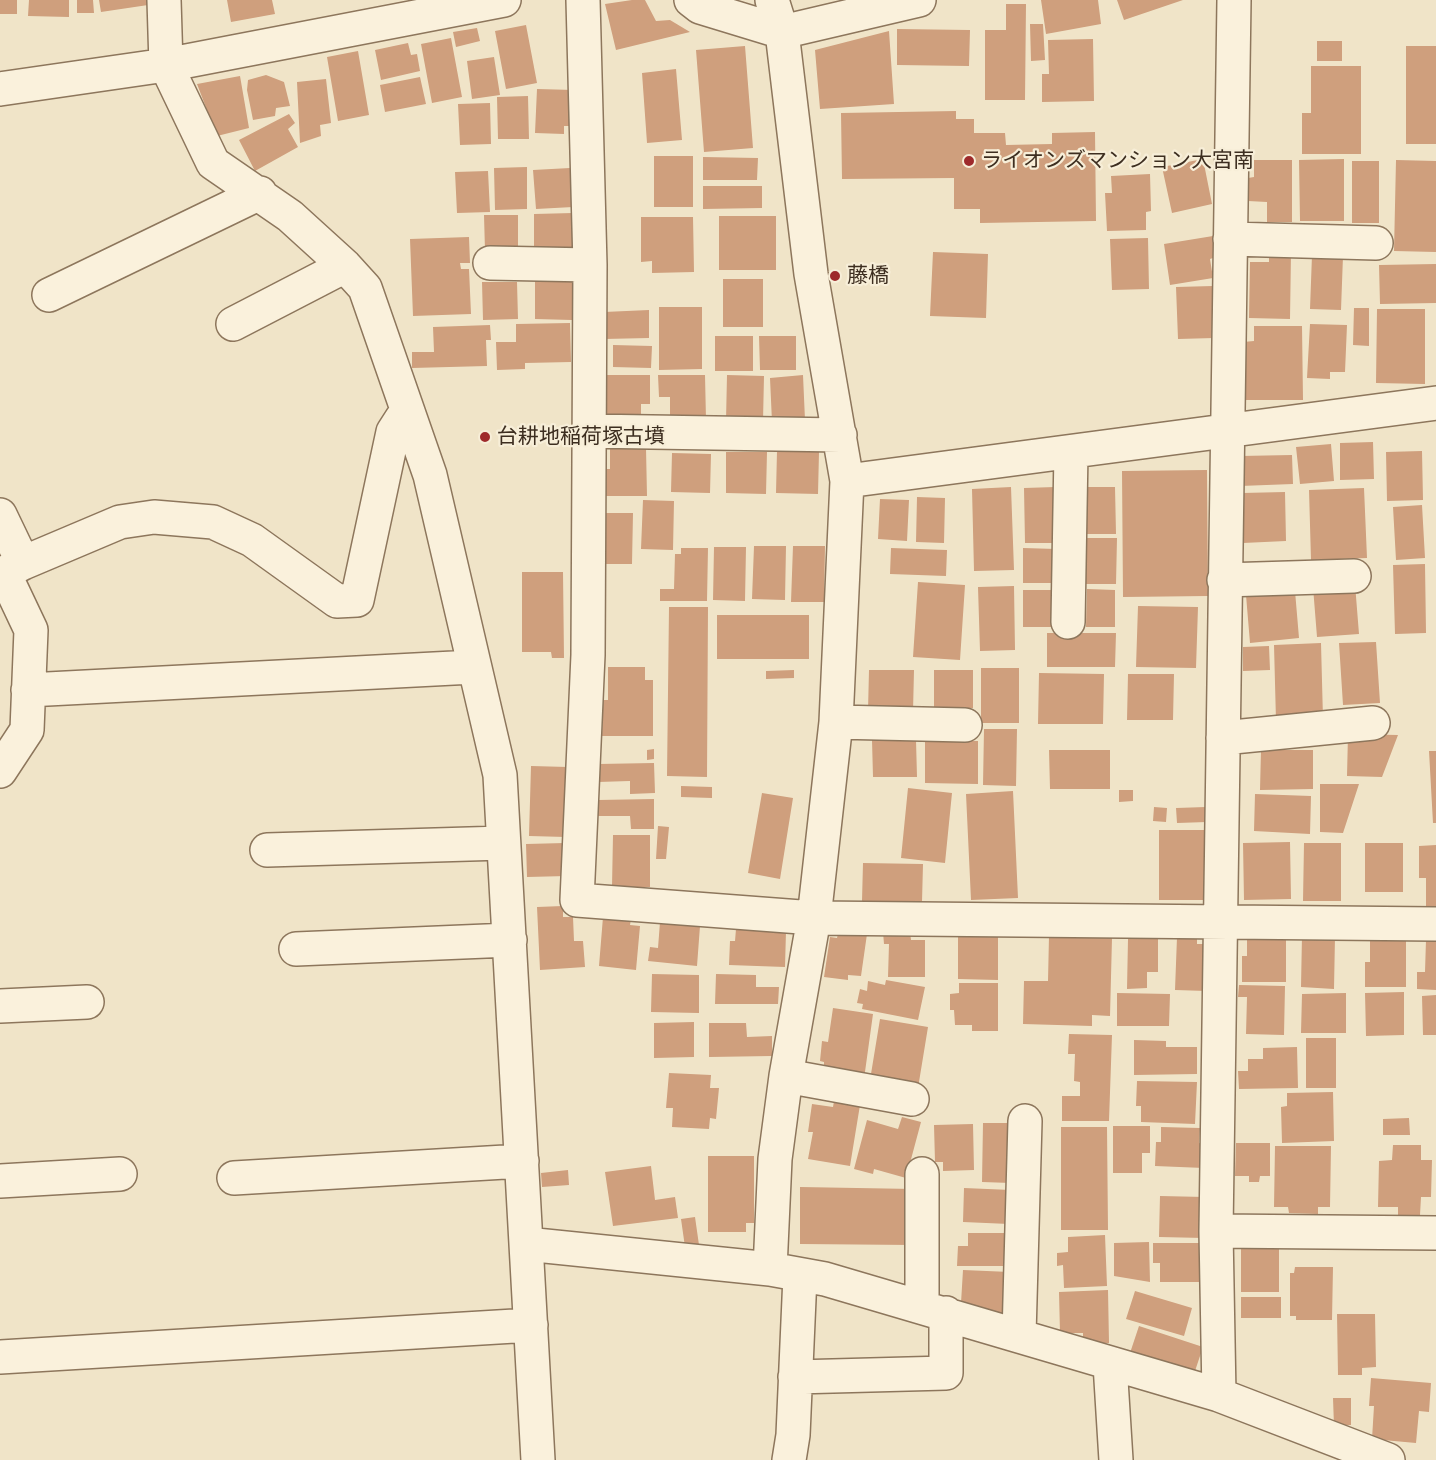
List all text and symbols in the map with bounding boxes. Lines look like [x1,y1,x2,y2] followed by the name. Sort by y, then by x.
[981,148,1254,174] place label: ライオンズマンション大宮南
[962,154,976,168] marker: ライオンズマンション大宮南
[847,263,889,289] place label: 藤橋
[828,269,842,283] marker: 藤橋
[497,424,665,450] place label: 台耕地稲荷塚古墳
[478,430,492,444] marker: 台耕地稲荷塚古墳

